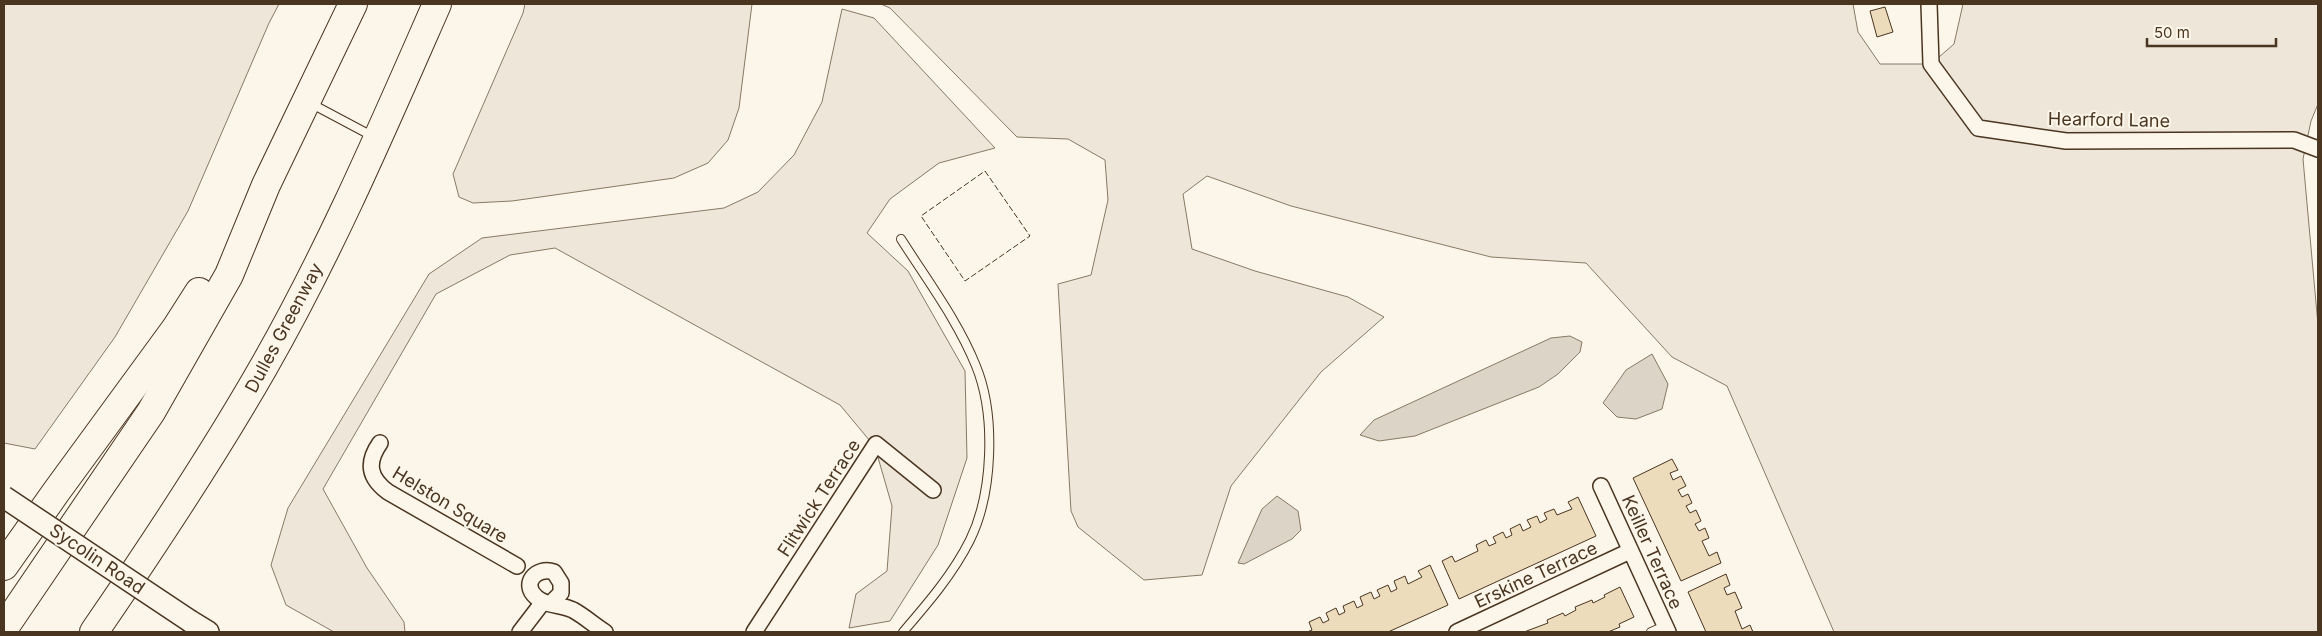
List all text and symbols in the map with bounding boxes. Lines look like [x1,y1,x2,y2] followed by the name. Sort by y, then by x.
[2147,15,2276,47] scale bar
[2154,23,2190,42] text: 50 m
[2048,108,2170,131] street label: Hearford Lane
[241,259,327,396] street label: Dulles Greenway
[773,435,864,560] street label: Flitwick Terrace
[389,462,511,547] street label: Helston Square
[1618,491,1687,612] street label: Keiller Terrace
[46,519,149,598] street label: Sycolin Road
[1471,537,1600,612] street label: Erskine Terrace

